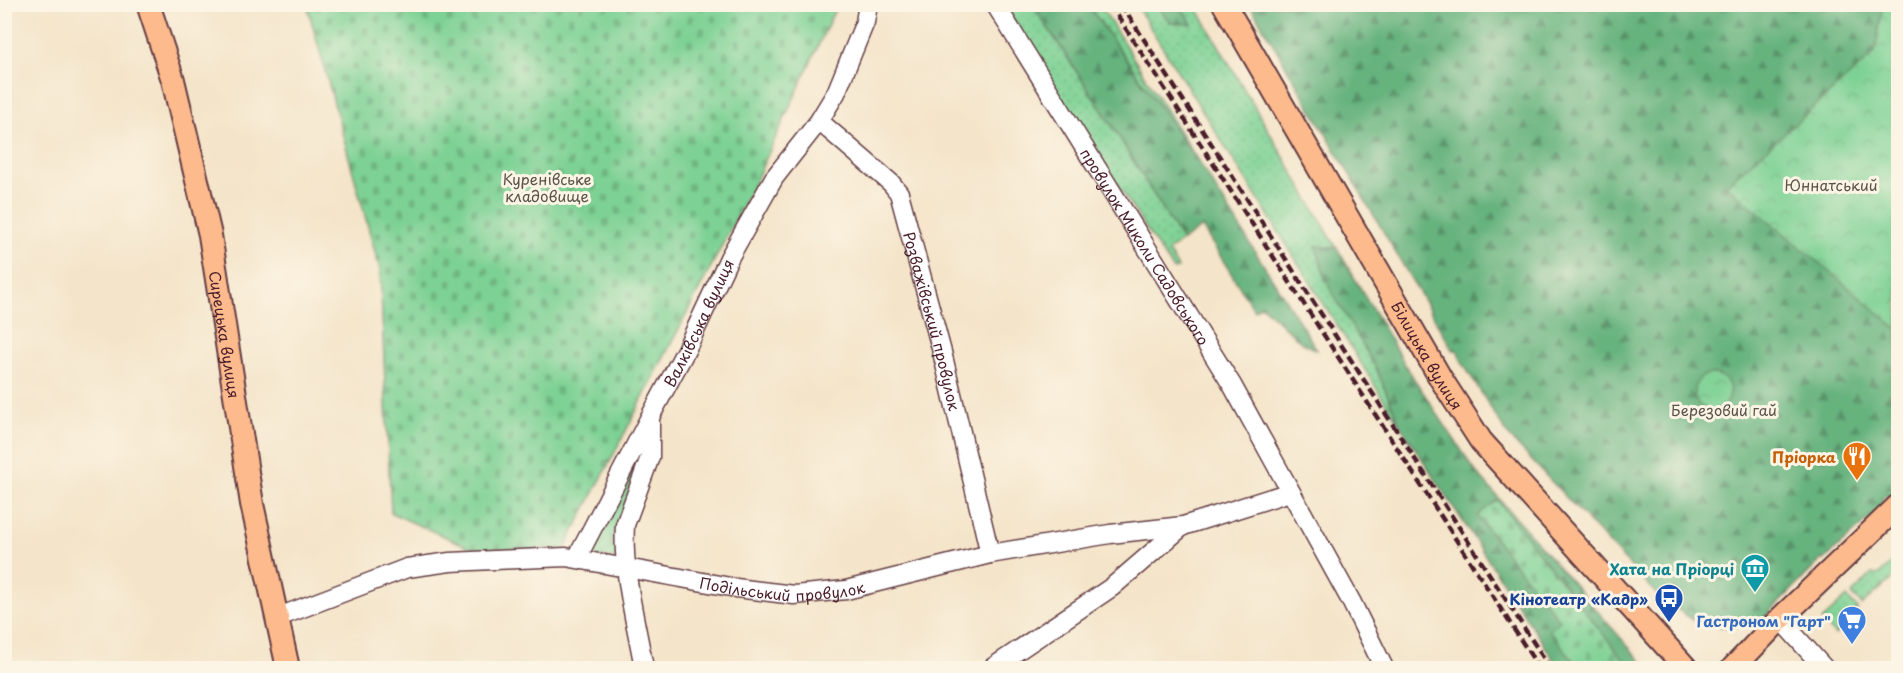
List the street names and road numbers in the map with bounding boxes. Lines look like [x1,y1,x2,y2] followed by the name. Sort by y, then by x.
[1075,143,1216,349] street label: провулок Миколи Садовського
[898,229,967,413] street label: Розважівський провулок
[657,255,739,391] street label: Валківська вулиця
[204,269,247,400] street label: Сирецька вулиця
[1387,297,1469,414] street label: Білицька вулиця
[698,570,867,607] street label: Подільський провулок

